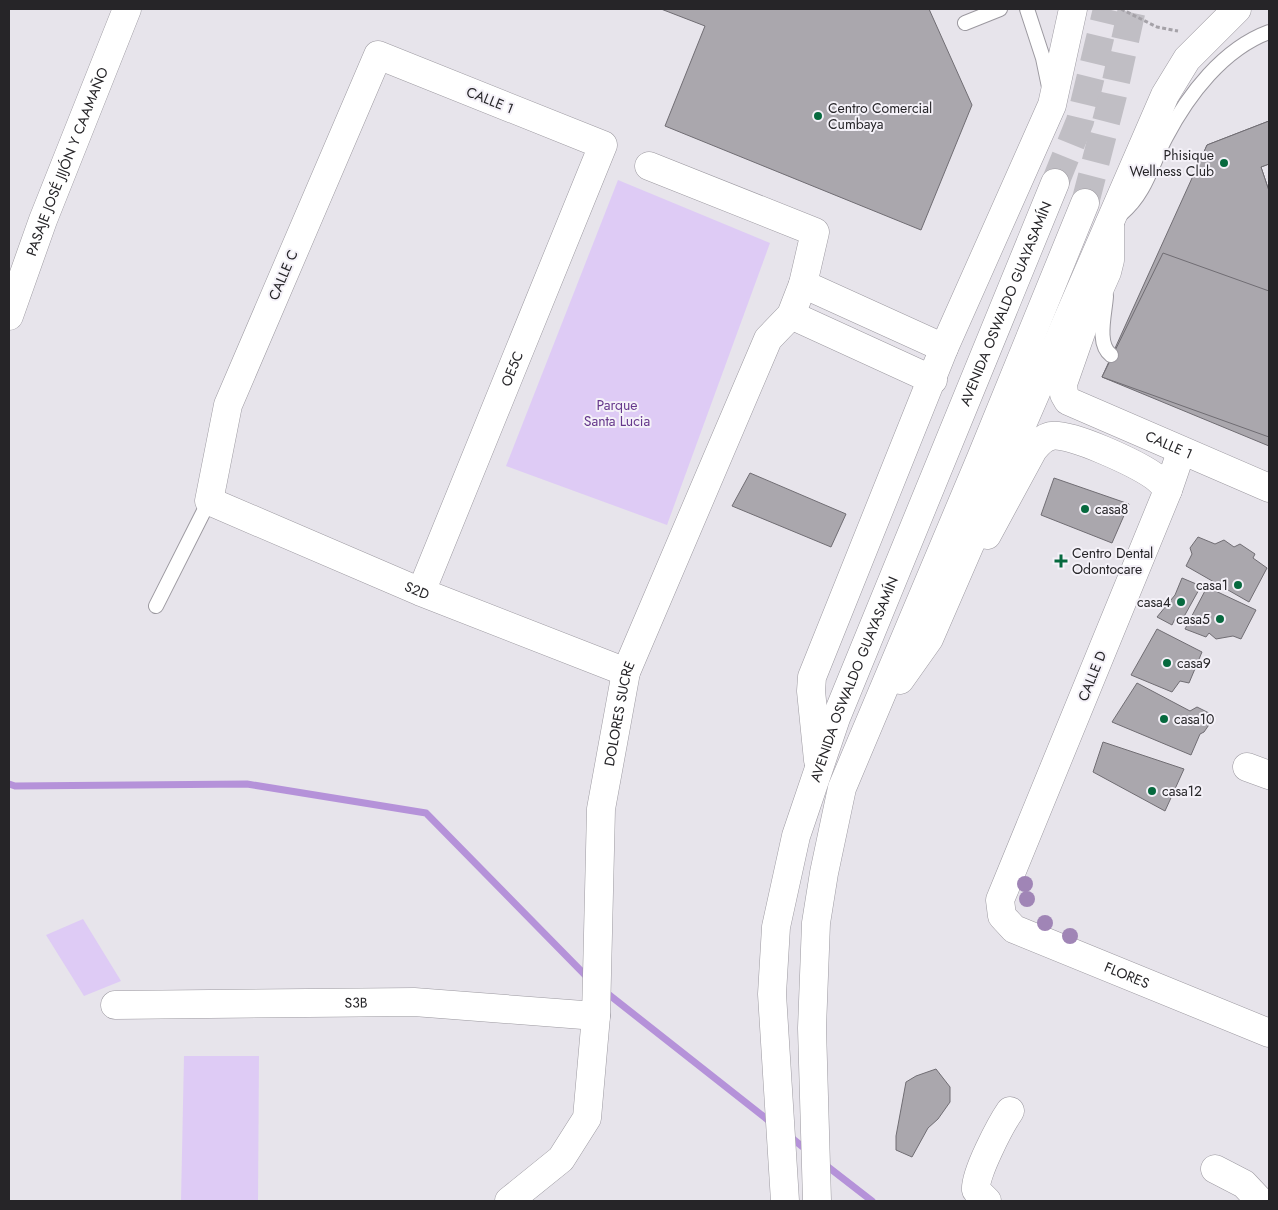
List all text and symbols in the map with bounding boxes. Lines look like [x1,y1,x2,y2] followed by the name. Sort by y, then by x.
[21,64,113,259] street label: PASAJE JOSÉ JIJÓN Y CAAMAÑO
[463,81,517,119] street label: CALLE 1
[828,98,932,134] place label: Centro Comercial Cumbaya
[812,110,824,122] marker: Centro Comercial Cumbaya
[1129,145,1214,181] place label: Phisique Wellness Club
[1218,157,1230,169] marker: Phisique Wellness Club
[955,198,1056,409] street label: AVENIDA OSWALDO GUAYASAMÍN
[263,247,303,303] street label: CALLE C
[496,348,528,389] street label: OE5C
[584,395,650,431] park label: Parque Santa Lucia
[1142,426,1196,464] street label: CALLE 1
[1095,499,1128,519] place label: casa8
[1079,503,1091,515] marker: casa8
[1072,543,1153,579] place label: Centro Dental Odontocare
[1054,554,1068,568] marker: Centro Dental Odontocare
[805,573,903,785] street label: AVENIDA OSWALDO GUAYASAMÍN
[1196,575,1228,595] place label: casa1
[402,576,432,604] street label: S2D
[1232,579,1244,591] marker: casa1
[1137,592,1171,612] place label: casa4
[1175,596,1187,608] marker: casa4
[1176,609,1210,629] place label: casa5
[1214,613,1226,625] marker: casa5
[1073,648,1111,704] street label: CALLE D
[1177,653,1211,673] place label: casa9
[1161,657,1173,669] marker: casa9
[599,658,640,768] street label: DOLORES SUCRE
[1174,709,1215,729] place label: casa10
[1158,713,1170,725] marker: casa10
[1162,781,1202,801] place label: casa12
[1146,785,1158,797] marker: casa12
[1101,957,1153,993] street label: FLORES
[344,992,368,1013] street label: S3B

